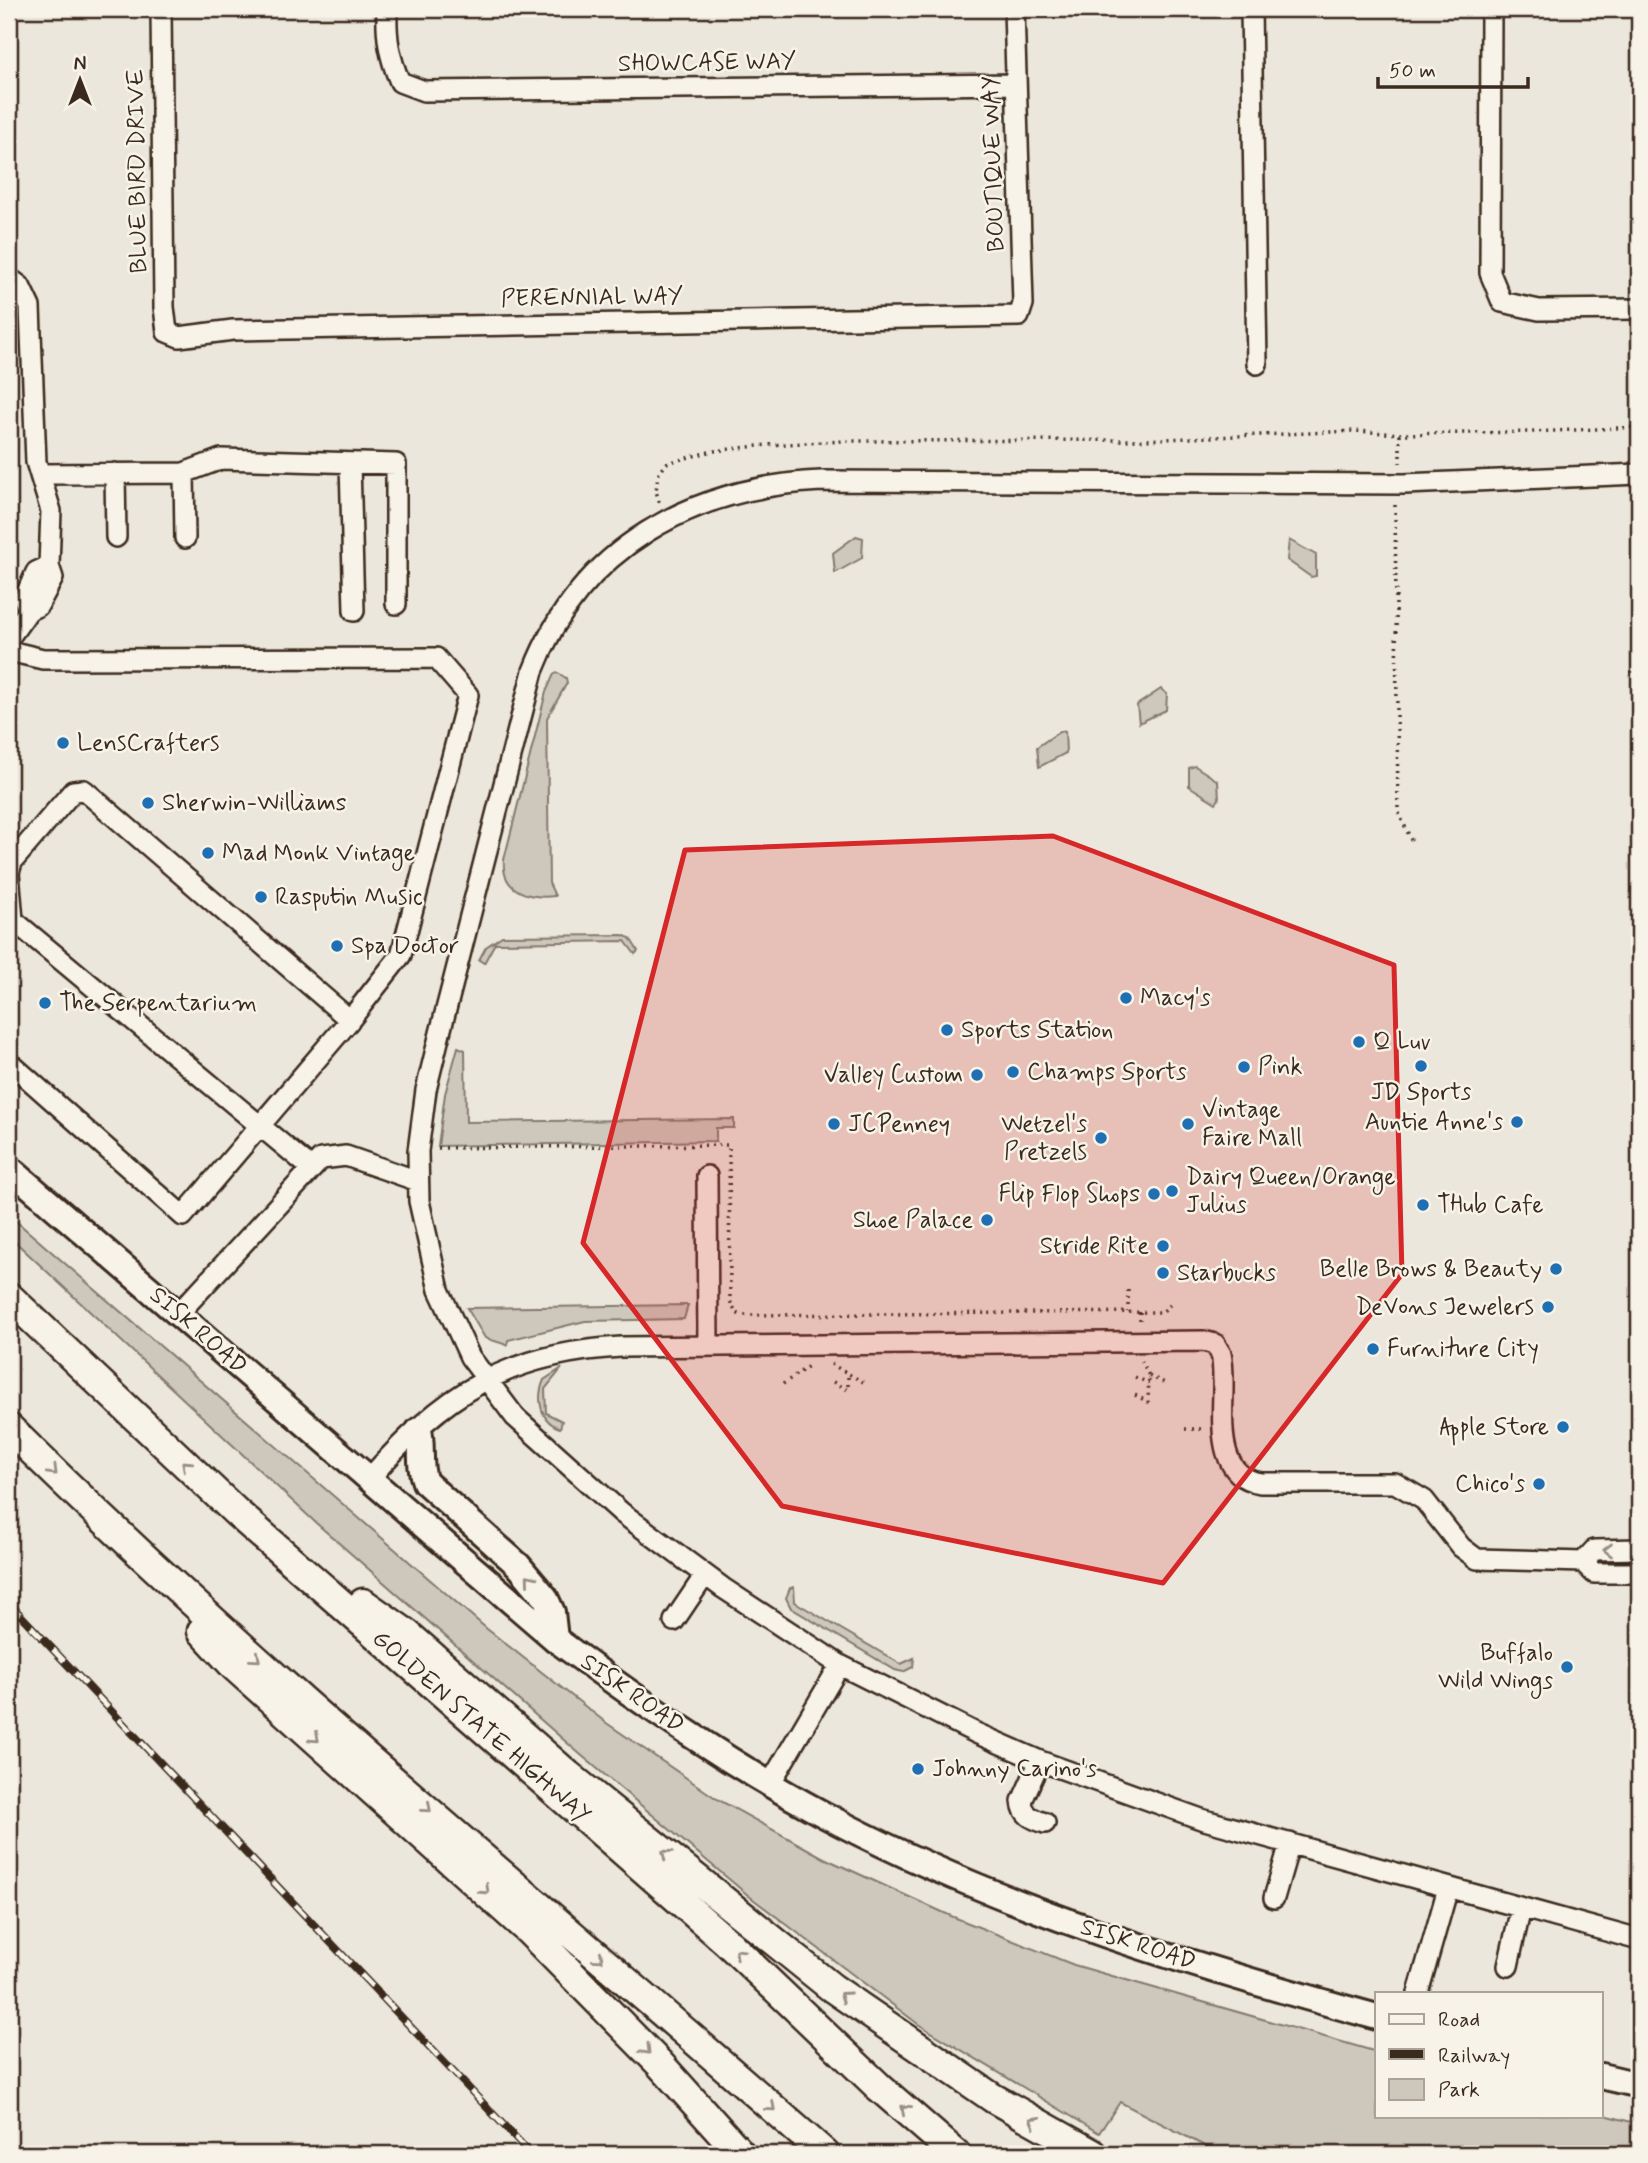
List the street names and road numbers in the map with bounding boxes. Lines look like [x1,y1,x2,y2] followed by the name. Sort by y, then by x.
[618,46,796,80] street label: SHOWCASE WAY
[121,68,155,274] street label: BLUE BIRD DRIVE
[975,76,1013,252] street label: BOUTIQUE WAY
[501,281,683,315] street label: PERENNIAL WAY
[143,1280,253,1382] street label: SISK ROAD
[365,1623,597,1831] street label: GOLDEN STATE HIGHWAY
[574,1647,690,1741] street label: SISK ROAD
[1076,1912,1200,1978] street label: SISK ROAD

